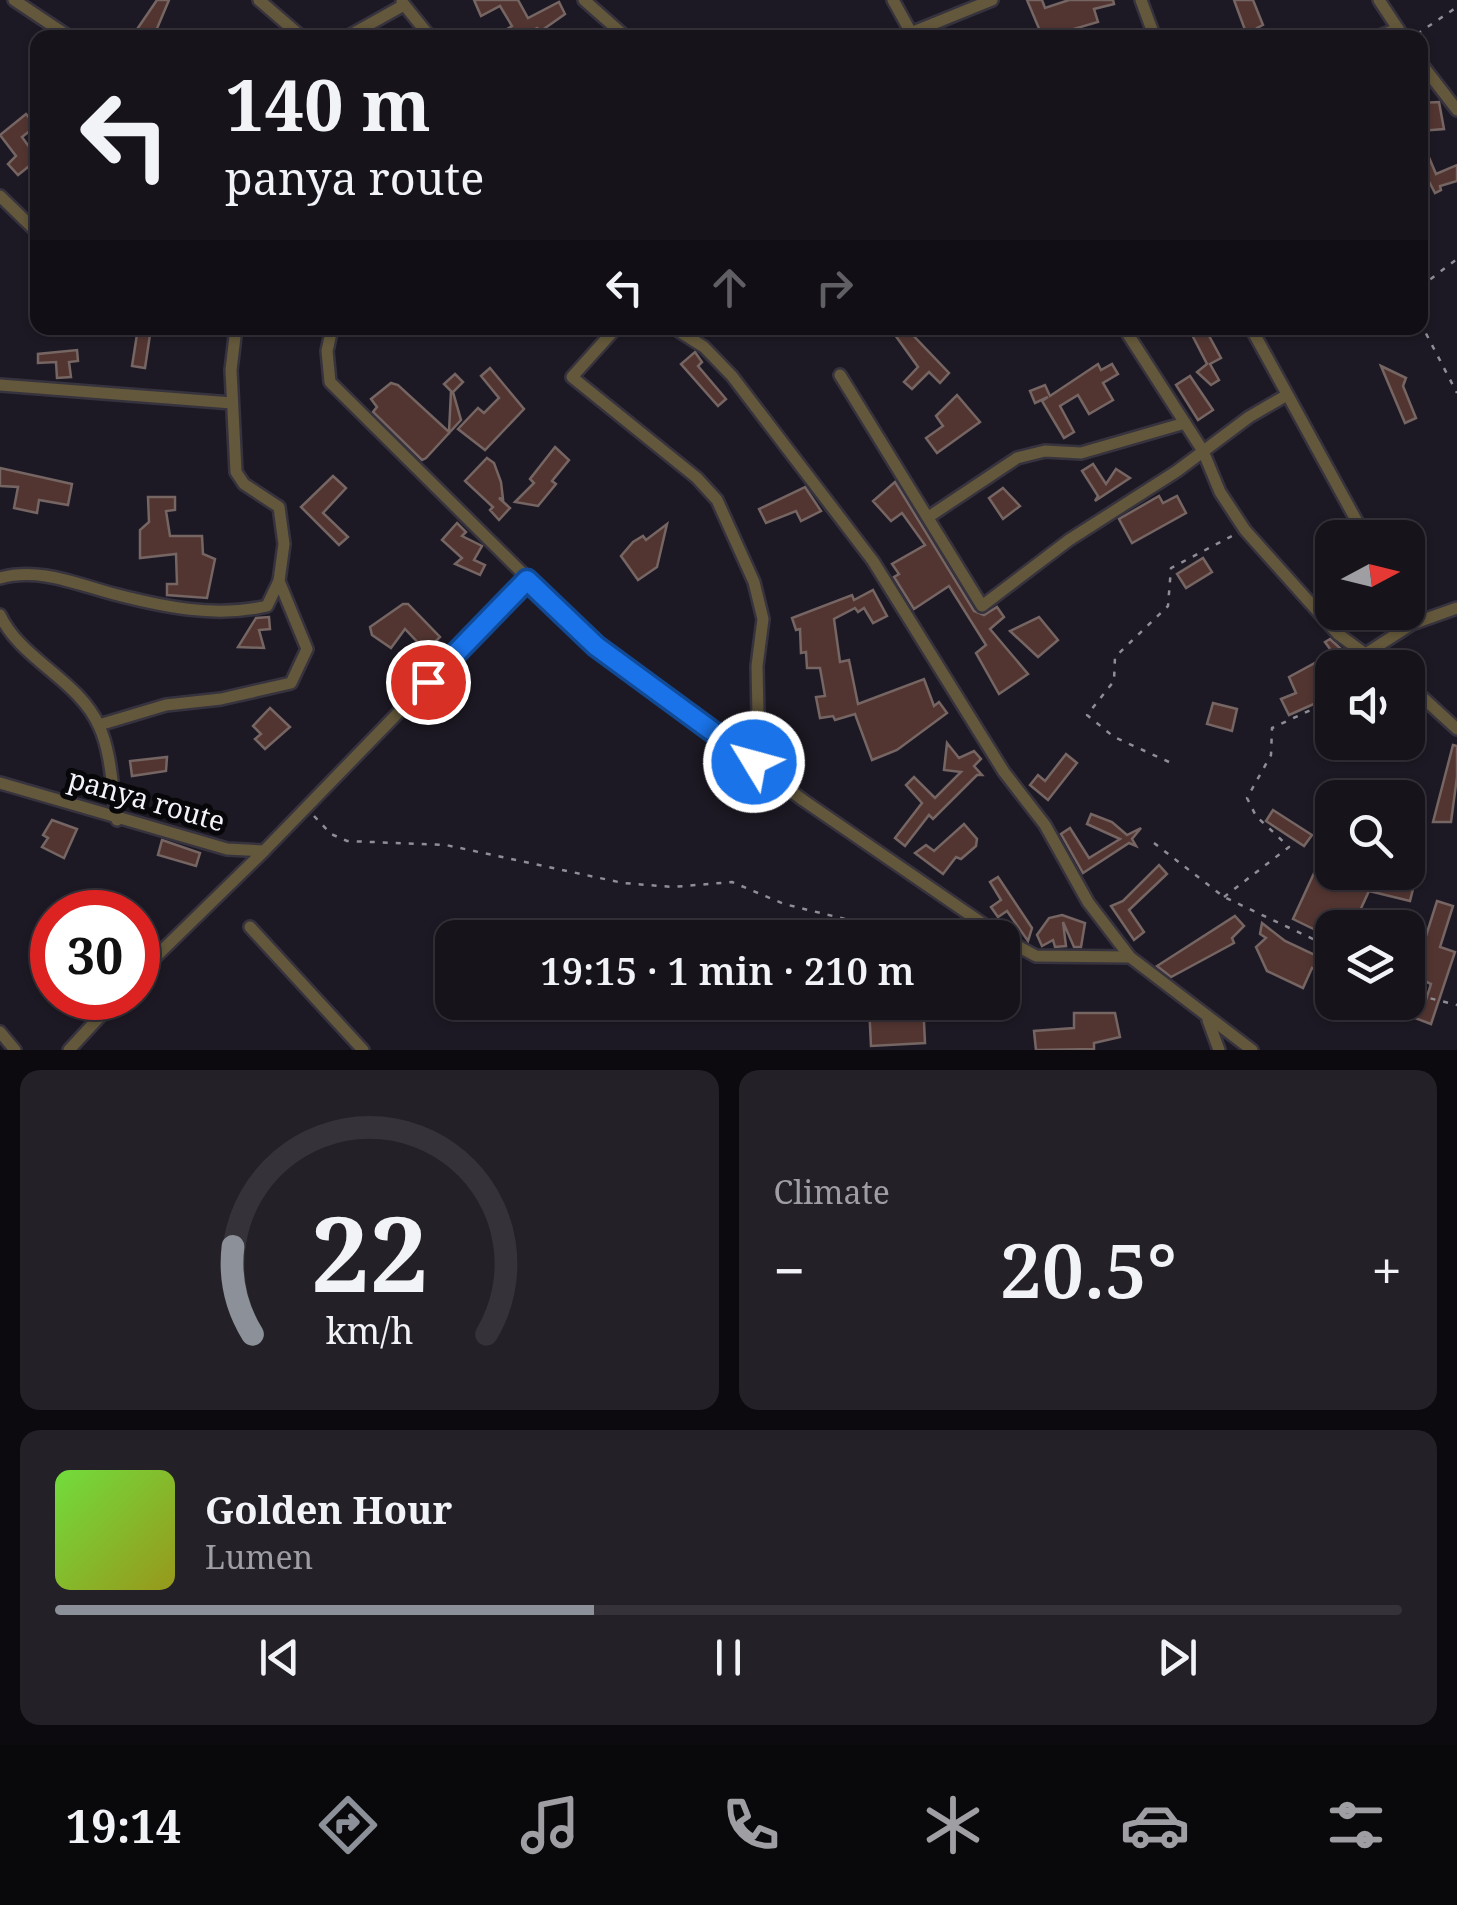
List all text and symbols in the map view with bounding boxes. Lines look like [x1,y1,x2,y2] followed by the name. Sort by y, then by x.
[225,56,431,152] text: 140 m
[60,70,190,200] icon: left
[225,147,484,208] text: panya route
[597,260,652,315] icon: left
[702,260,757,315] icon: ahead
[807,260,862,315] icon: right
[1315,520,1425,630] north arrow
[1315,520,1425,1020] map controls
[386,640,471,725] pin
[1315,650,1425,760] button: sound
[401,655,456,710] icon: arrive
[702,710,806,814] position arrow
[64,759,230,839] street label: panya route
[1315,780,1425,890] button: search
[30,890,160,1020] speed limit sign: 30
[1315,910,1425,1020] button: layers
[540,944,915,996] text: 19:15 · 1 min · 210 m
[774,1170,890,1213] text: Climate
[310,1181,428,1322] text: 22
[1000,1218,1177,1320] text: 20.5°
[774,1232,805,1307] text: −
[1371,1232,1402,1307] text: +
[325,1306,413,1354] text: km/h
[205,1483,452,1535] text: Golden Hour
[205,1535,313,1578] text: Lumen
[252,1630,307,1685] icon: previous
[701,1630,756,1685] icon: pause
[1150,1630,1205,1685] icon: next
[313,1790,383,1860] icon: directions
[515,1790,585,1860] icon: music
[716,1790,786,1860] icon: phone
[918,1790,988,1860] icon: climate
[1120,1790,1190,1860] icon: car
[1321,1790,1391,1860] icon: filters
[66,1795,181,1856] text: 19:14

